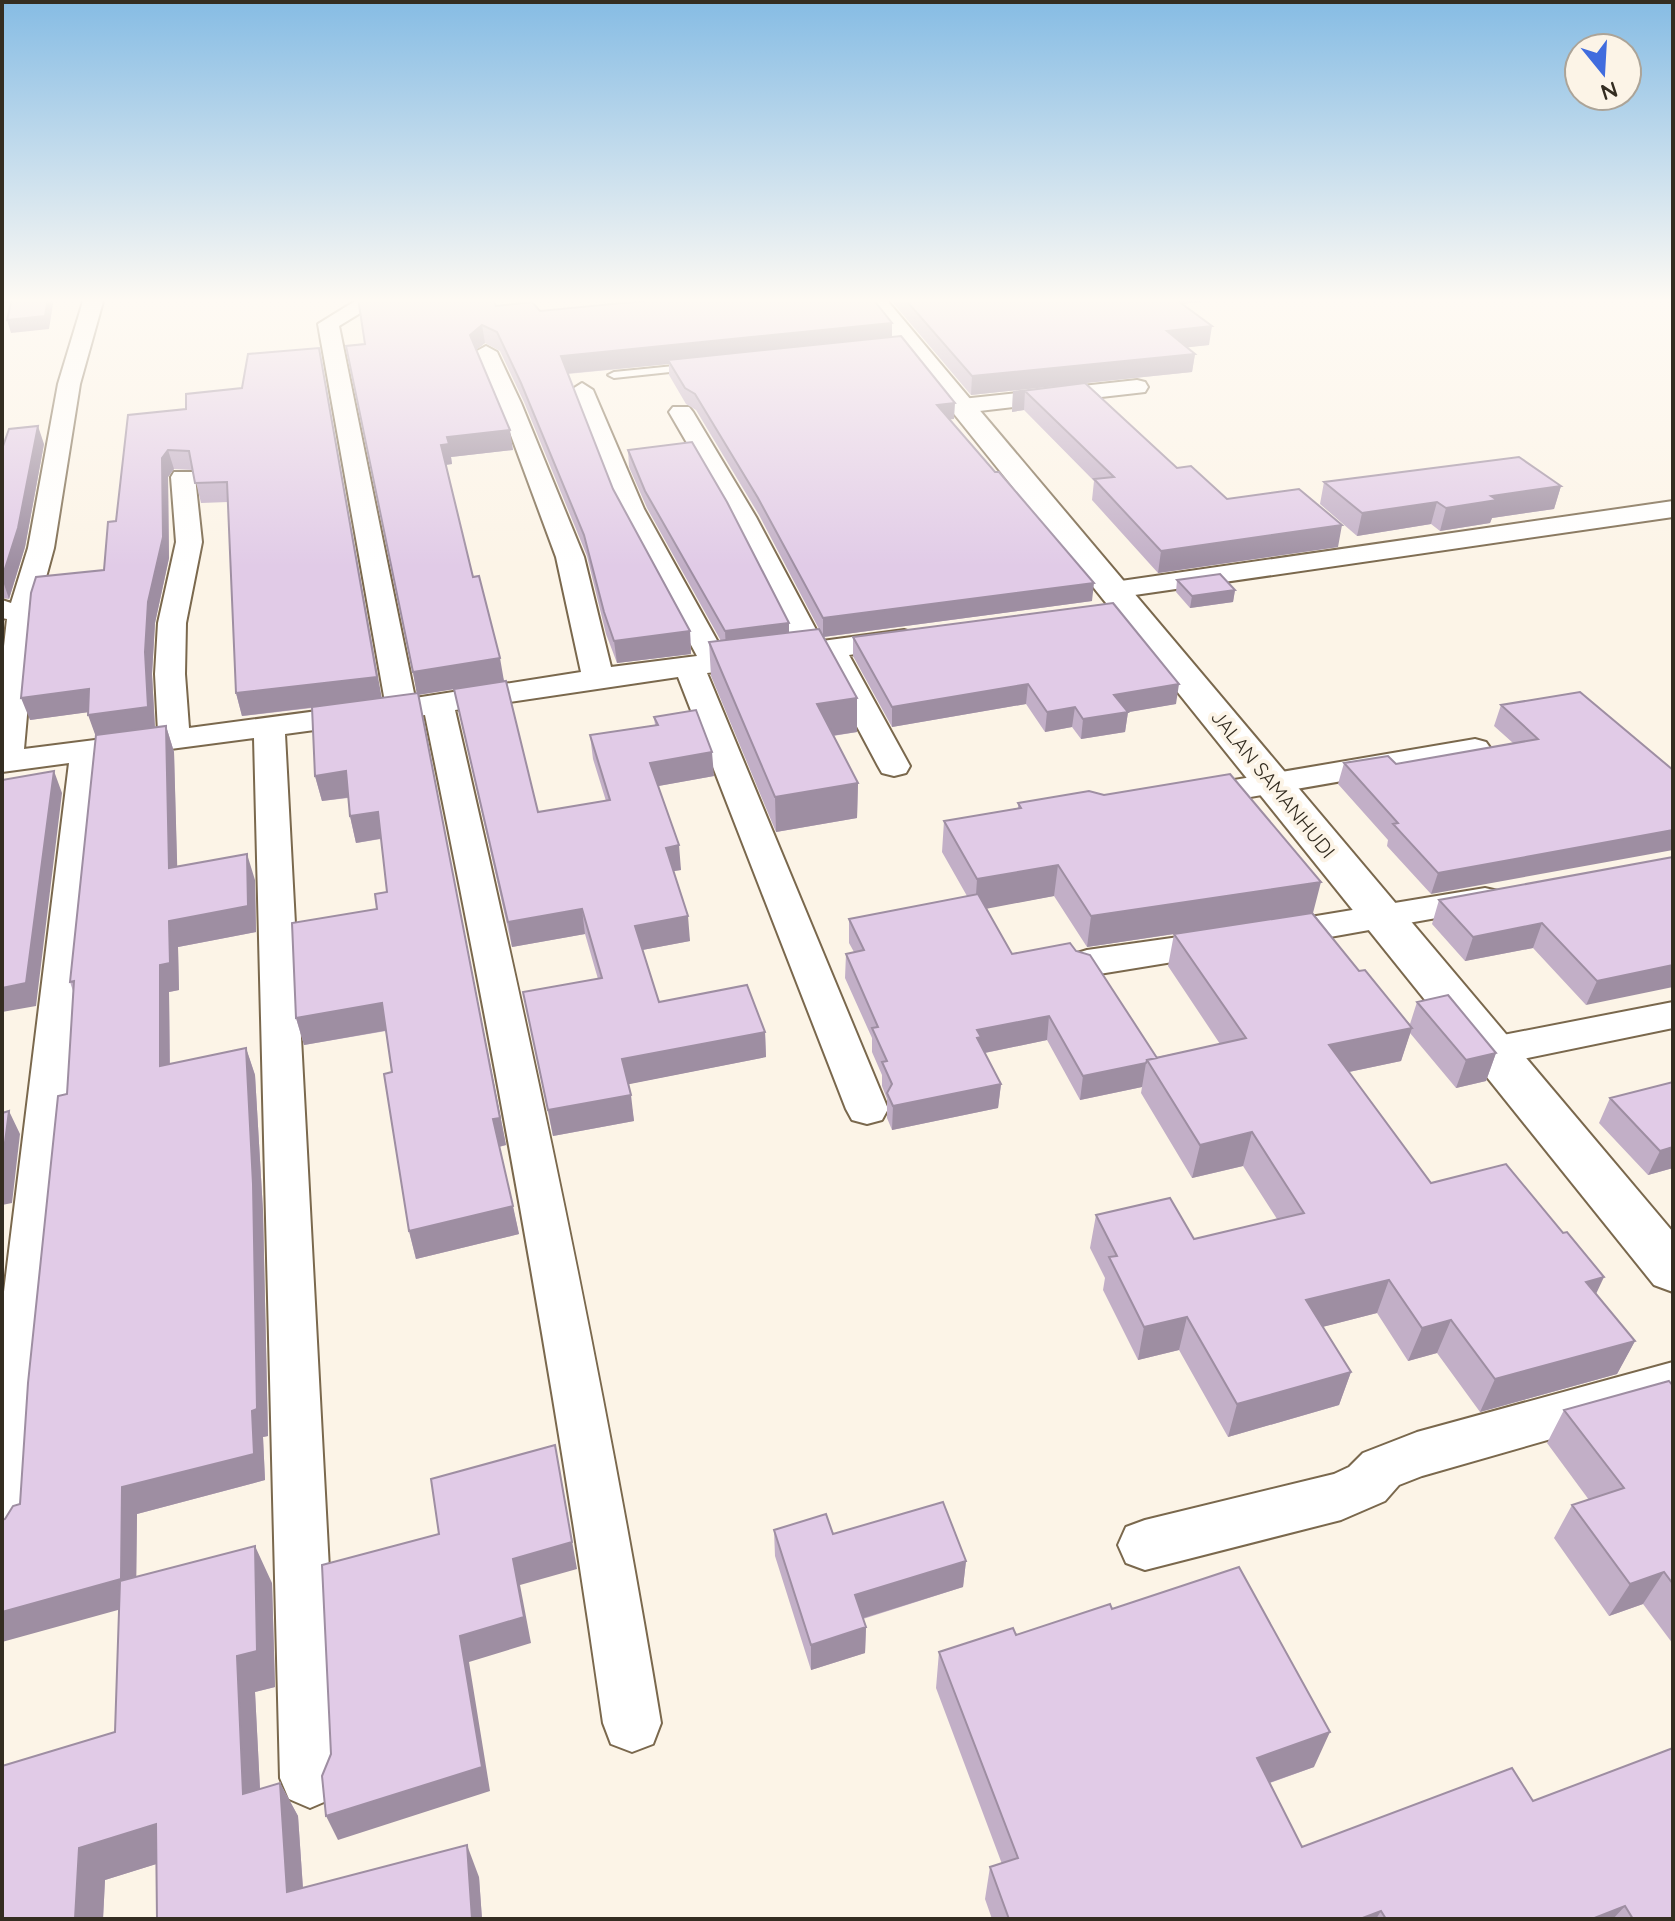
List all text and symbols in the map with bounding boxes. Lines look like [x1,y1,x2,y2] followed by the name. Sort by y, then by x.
[1563,32,1643,112] north arrow
[1597,75,1621,107] text: N
[1206,704,1341,863] street label: JALAN SAMANHUDI

